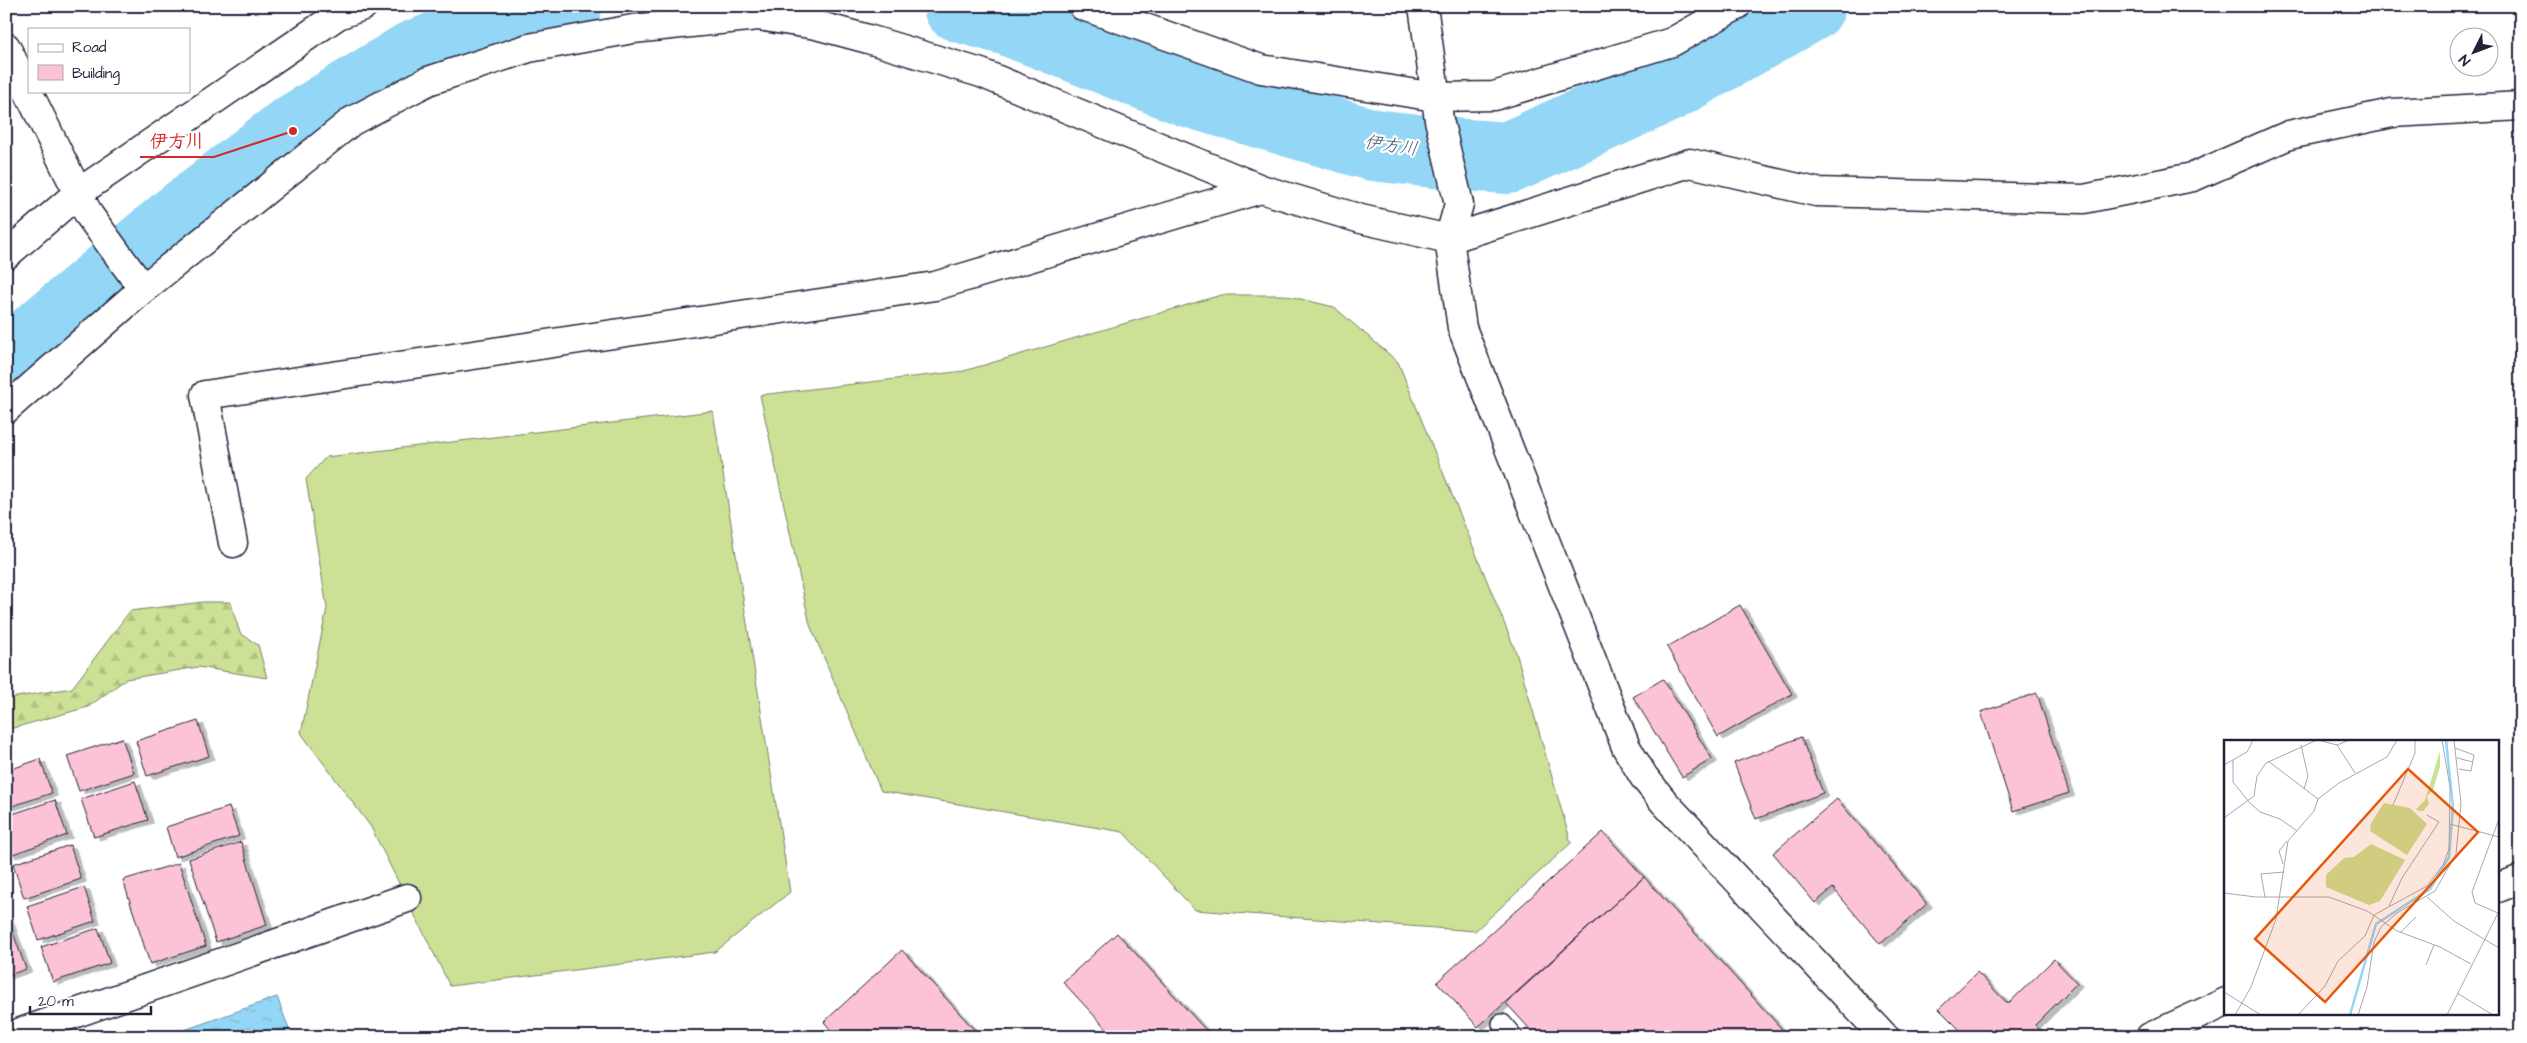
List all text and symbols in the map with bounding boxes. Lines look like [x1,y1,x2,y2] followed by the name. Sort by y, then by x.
[28,28,190,92] legend
[2450,28,2500,78] north arrow
[72,37,107,58] text: Road
[2455,50,2475,70] text: N
[72,63,120,85] text: Building
[140,124,214,157] callout: 伊方川
[150,129,204,154] text: 伊方川
[1362,129,1419,162] water label: 伊方川
[2224,740,2500,1016] inset map
[30,983,151,1015] scale bar
[38,991,74,1012] text: 20 m

